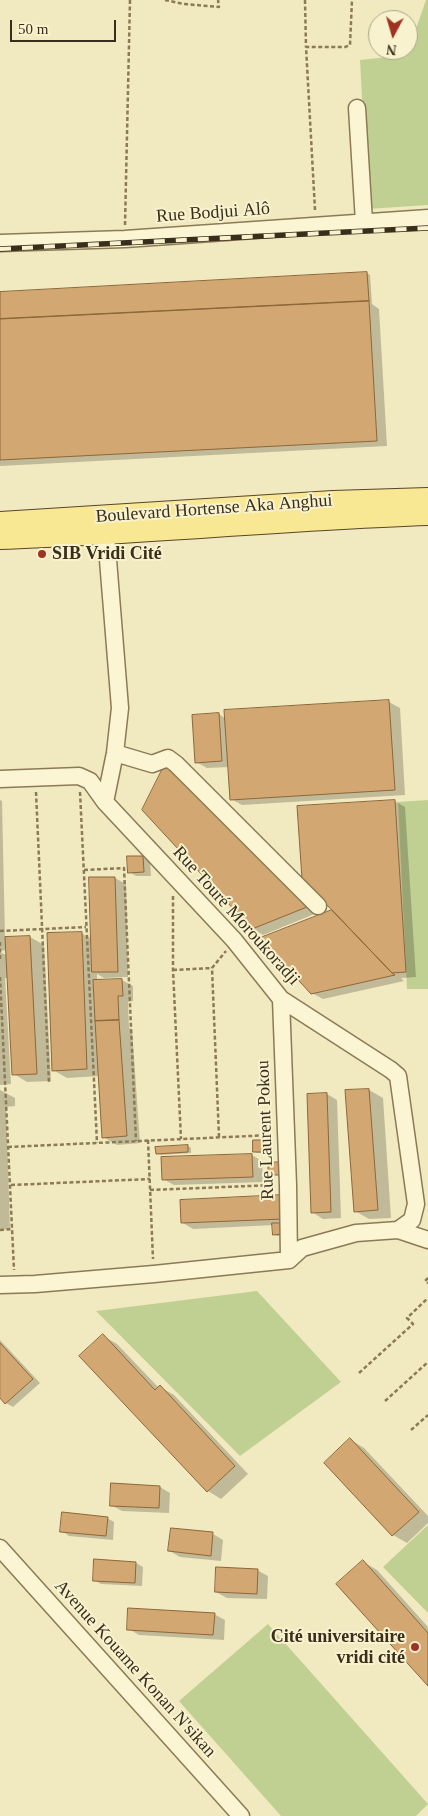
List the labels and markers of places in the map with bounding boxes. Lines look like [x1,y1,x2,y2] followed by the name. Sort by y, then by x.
[52,543,162,565] place label: SIB Vridi Cité
[36,548,48,560] marker: SIB Vridi Cité
[271,1626,405,1668] place label: Cité universitaire vridi cité
[409,1641,421,1653] marker: Cité universitaire vridi cité

